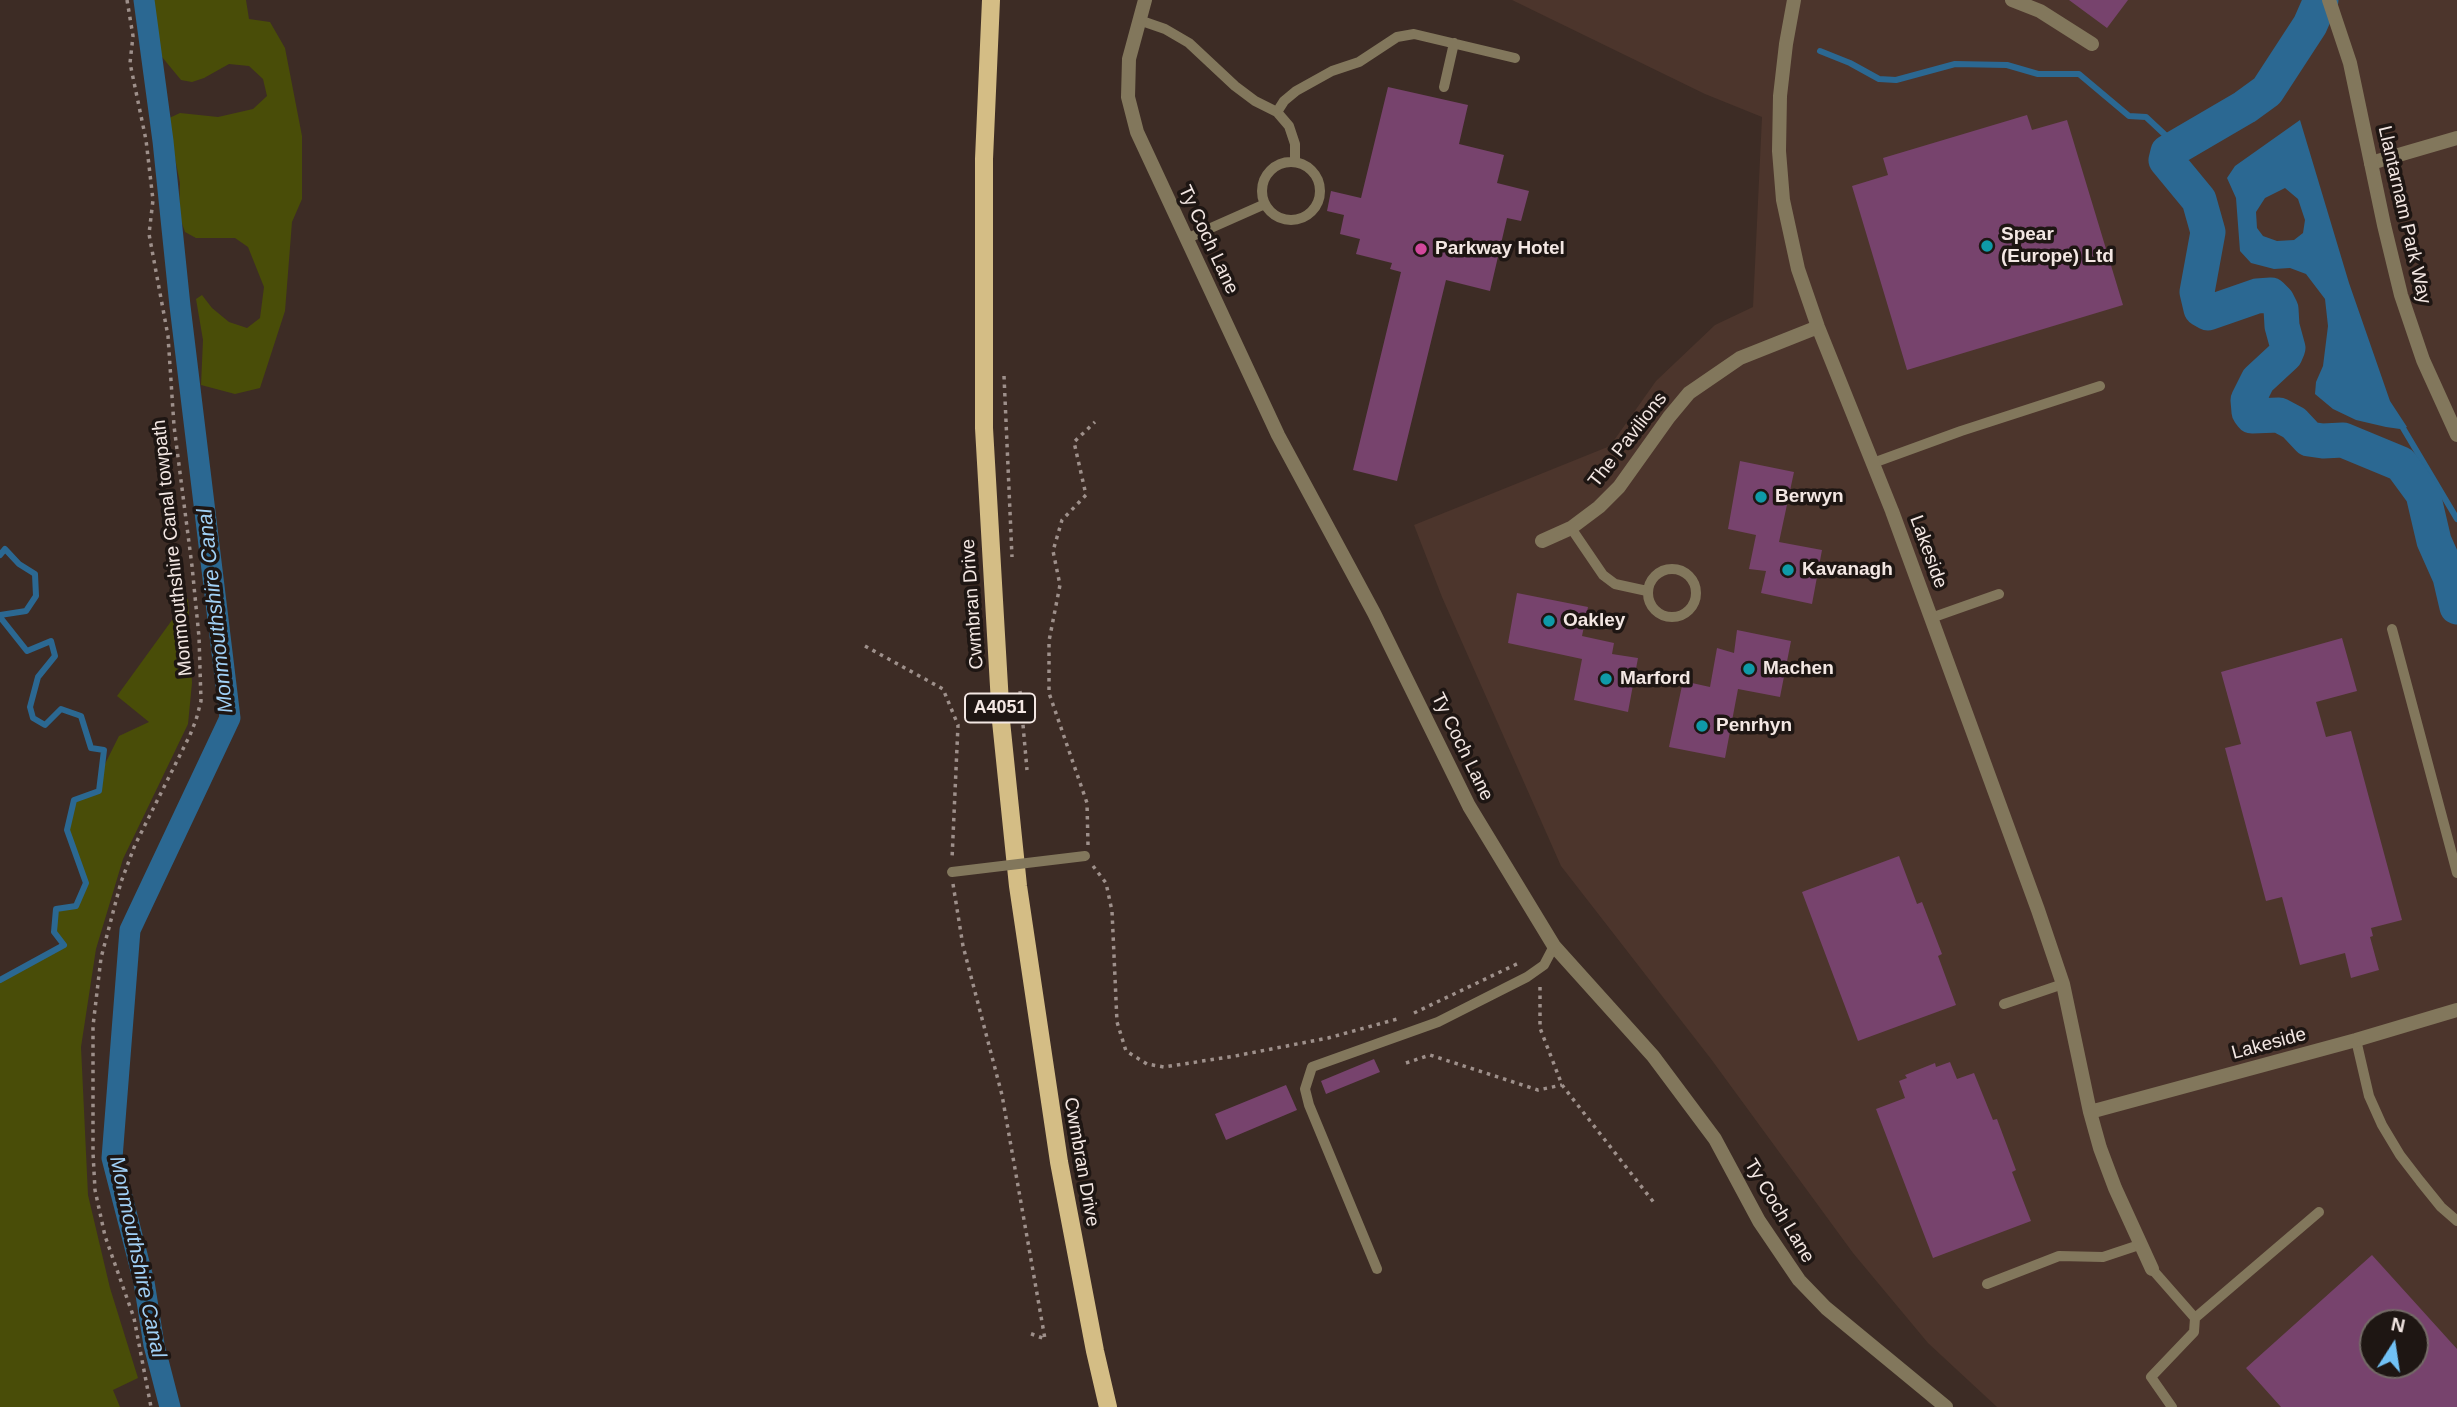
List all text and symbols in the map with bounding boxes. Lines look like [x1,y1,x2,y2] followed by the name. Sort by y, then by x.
[2372,124,2436,306] street label: Llantarnam Park Way
[1173,182,1243,298] street label: Ty Coch Lane
[2001,224,2114,268] place label: Spear (Europe) Ltd
[1435,238,1565,260] place label: Parkway Hotel
[1979,238,1995,254] marker: Spear (Europe) Ltd
[1413,241,1429,257] marker: Parkway Hotel
[1584,388,1672,492] street label: The Pavilions
[148,419,198,677] street label: Monmouthshire Canal towpath
[1775,486,1844,508] place label: Berwyn
[1753,489,1769,505] marker: Berwyn
[193,508,239,714] water label: Monmouthshire Canal
[1904,512,1952,592] street label: Lakeside
[957,538,989,670] street label: Cwmbran Drive
[1802,559,1893,581] place label: Kavanagh
[1780,562,1796,578] marker: Kavanagh
[1563,610,1625,632] place label: Oakley
[1541,613,1557,629] marker: Oakley
[1763,658,1834,680] place label: Machen
[1741,661,1757,677] marker: Machen
[1620,668,1691,690] place label: Marford
[1598,671,1614,687] marker: Marford
[1426,689,1498,805] street label: Ty Coch Lane
[965,694,1035,722] road number: A4051
[1716,715,1792,737] place label: Penrhyn
[1694,718,1710,734] marker: Penrhyn
[2229,1023,2309,1065] street label: Lakeside
[1058,1096,1104,1228] street label: Cwmbran Drive
[103,1154,171,1360] water label: Monmouthshire Canal
[1739,1155,1819,1267] street label: Ty Coch Lane
[2359,1309,2429,1379] north arrow
[2389,1313,2407,1337] text: N

